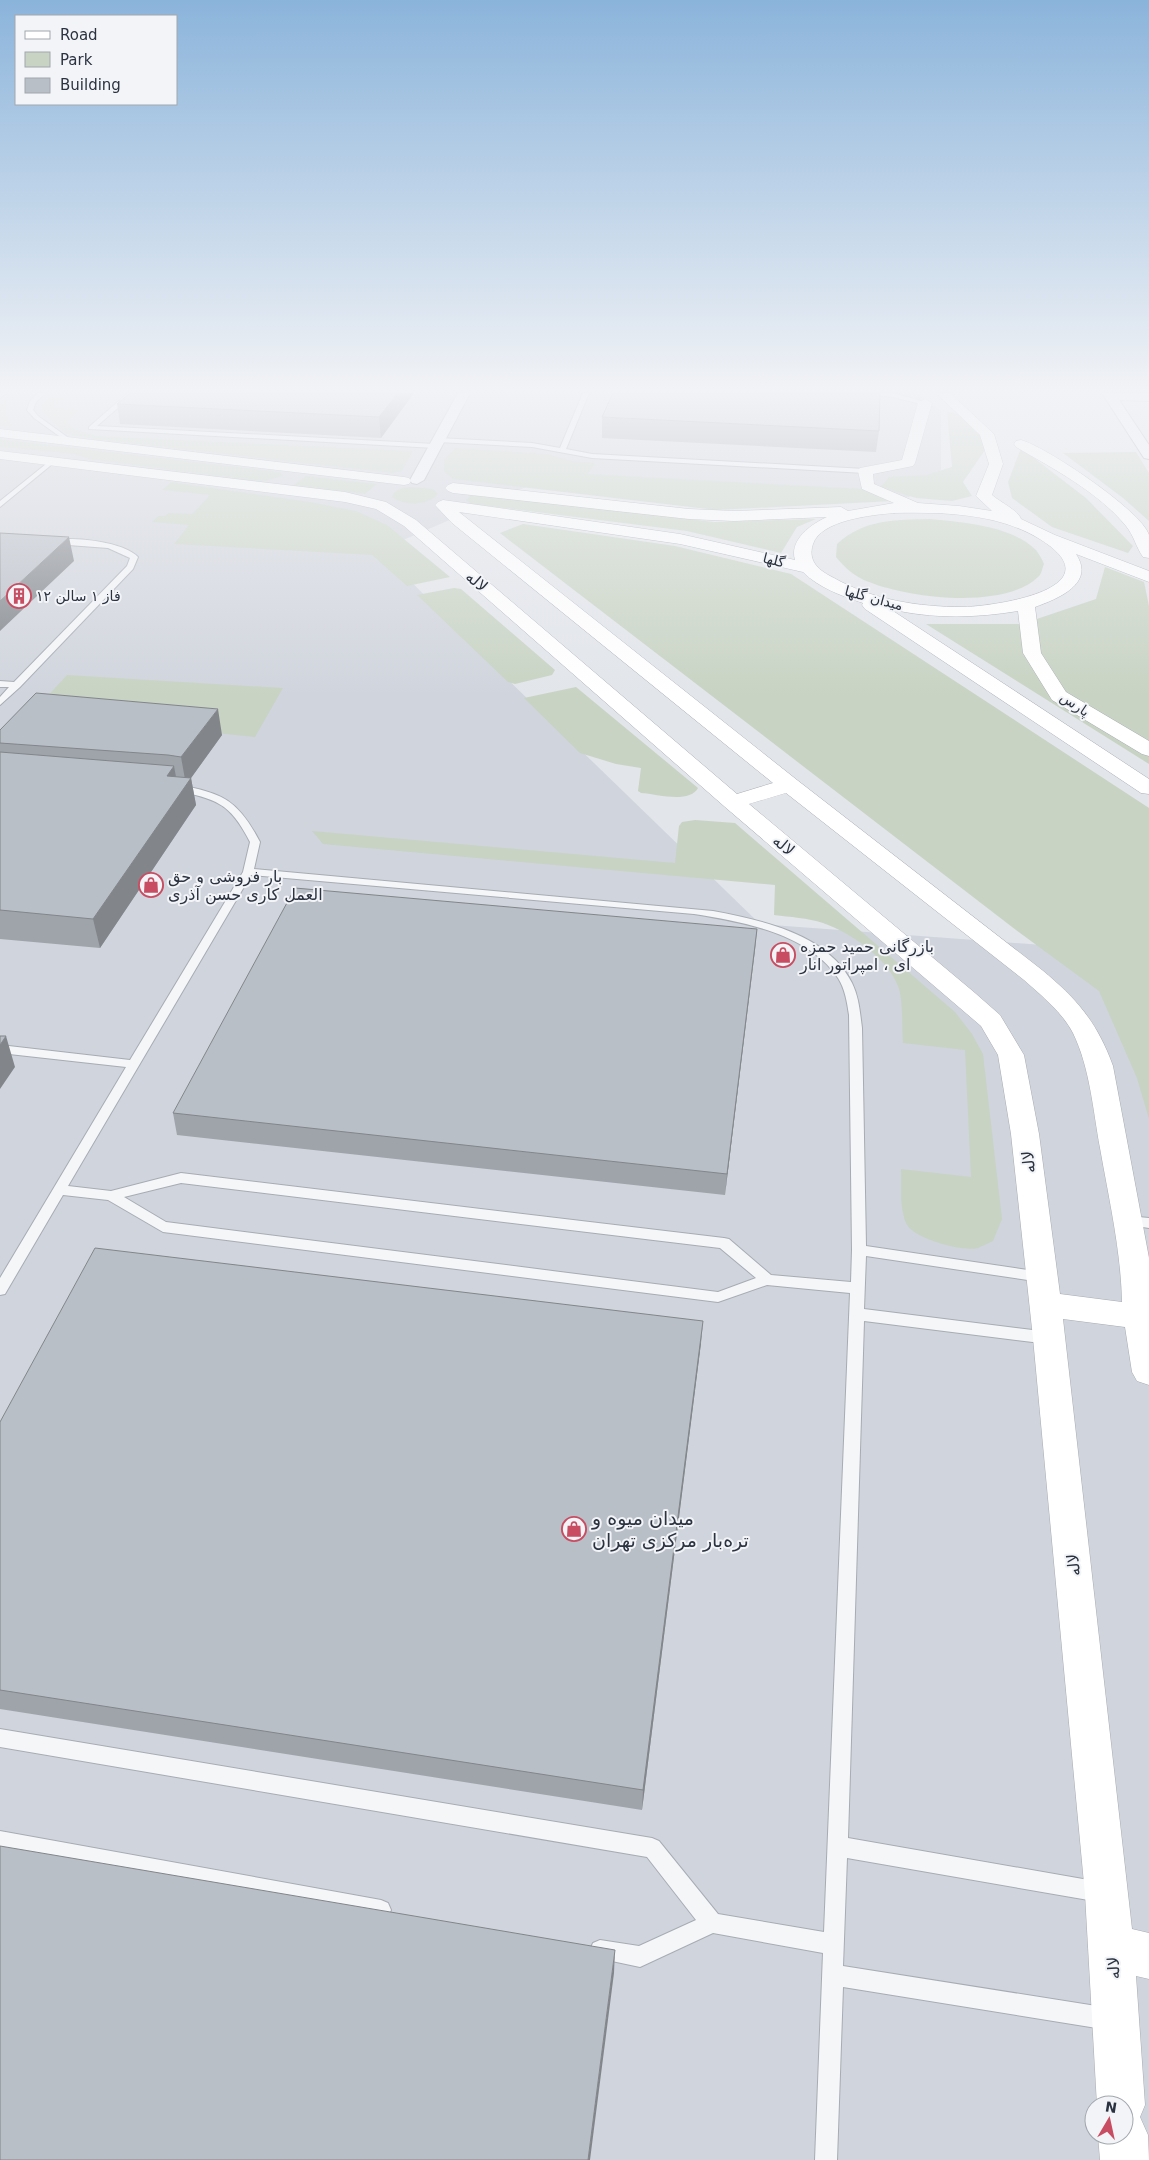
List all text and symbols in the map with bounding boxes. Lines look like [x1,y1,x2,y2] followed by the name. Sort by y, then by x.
[15,15,178,105] legend
[60,26,98,44] text: Road
[60,51,93,69] text: Park
[60,76,121,94] text: Building
[761,550,787,571] street label: گلها
[462,567,491,596] street label: لاله
[6,583,32,609] building icon: فاز ۱ سالن ۱۲
[843,583,905,614] street label: میدان گلها
[36,588,121,605] place label: فاز ۱ سالن ۱۲
[1057,688,1093,720] street label: پارس
[769,831,798,860] street label: لاله
[168,867,323,905] place label: بار فروشی و حق العمل کاری حسن آذری
[138,872,164,898] shop icon: بار فروشی و حق العمل کاری حسن آذری
[799,937,934,975] place label: بازرگانی حمید حمزه ای ، امپراتور انار
[770,942,796,968] shop icon: بازرگانی حمید حمزه ای ، امپراتور انار
[1018,1150,1039,1174] street label: لاله
[591,1507,749,1552] place label: میدان میوه و تره‌بار مرکزی تهران
[561,1516,587,1542] shop icon: میدان میوه و تره‌بار مرکزی تهران
[1063,1553,1084,1577] street label: لاله
[1103,1956,1124,1980] street label: لاله
[1084,2095,1134,2145] north arrow
[1104,2098,1118,2116] text: N

